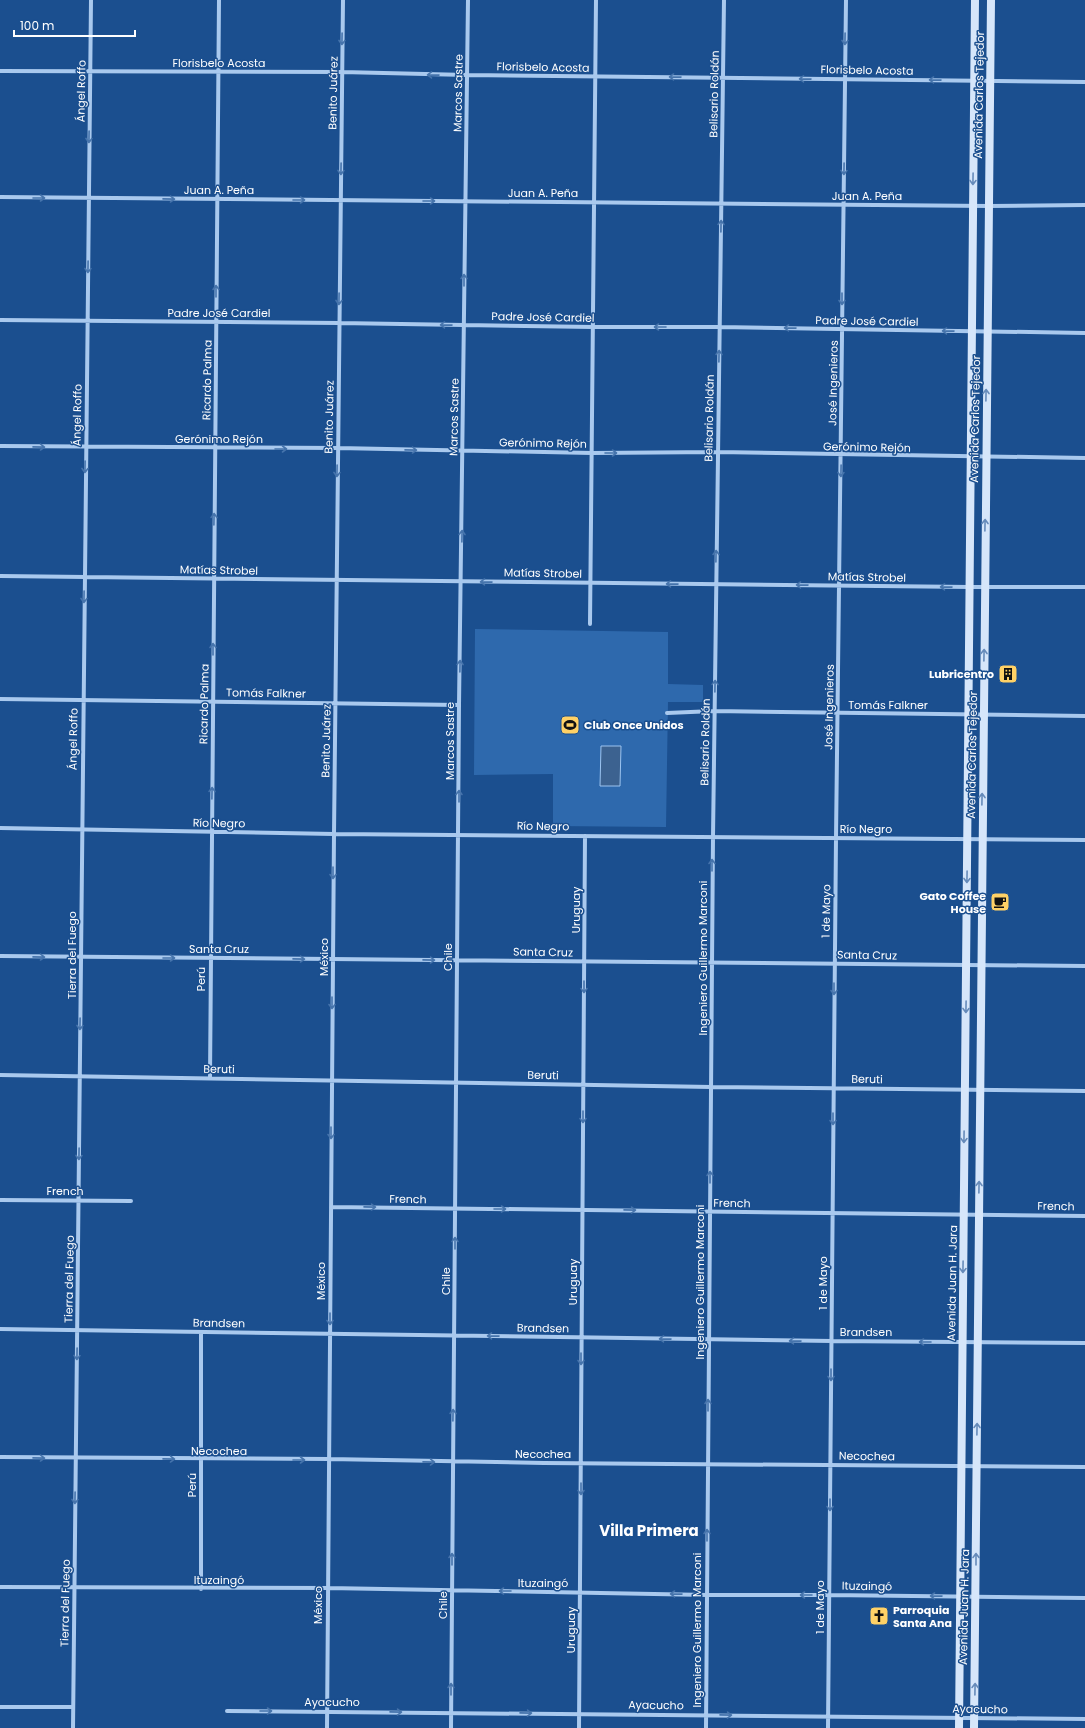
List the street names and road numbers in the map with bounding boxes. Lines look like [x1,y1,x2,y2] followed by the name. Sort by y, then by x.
[970,31,988,159] street label: Avenida Carlos Tejedor
[705,50,723,138] street label: Belisario Roldán
[449,54,467,132] street label: Marcos Sastre
[172,55,266,71] street label: Florisbelo Acosta
[324,56,342,130] street label: Benito Juárez
[496,58,590,76] street label: Florisbelo Acosta
[72,60,90,122] street label: Ángel Roffo
[820,61,914,79] street label: Florisbelo Acosta
[184,182,254,198] street label: Juan A. Peña
[508,185,578,201] street label: Juan A. Peña
[832,188,902,204] street label: Juan A. Peña
[167,305,271,321] street label: Padre José Cardiel
[491,308,595,326] street label: Padre José Cardiel
[815,312,919,330] street label: Padre José Cardiel
[198,340,216,420] street label: Ricardo Palma
[824,340,842,426] street label: José Ingenieros
[966,355,984,483] street label: Avenida Carlos Tejedor
[700,374,718,462] street label: Belisario Roldán
[445,378,463,456] street label: Marcos Sastre
[320,380,338,454] street label: Benito Juárez
[68,384,86,446] street label: Ángel Roffo
[175,431,263,447] street label: Gerónimo Rejón
[499,434,587,452] street label: Gerónimo Rejón
[823,438,911,456] street label: Gerónimo Rejón
[180,561,258,579] street label: Matías Strobel
[504,564,582,582] street label: Matías Strobel
[828,568,906,586] street label: Matías Strobel
[195,664,213,744] street label: Ricardo Palma
[820,664,838,750] street label: José Ingenieros
[226,684,306,702] street label: Tomás Falkner
[963,691,981,819] street label: Avenida Carlos Tejedor
[848,697,928,713] street label: Tomás Falkner
[696,698,714,786] street label: Belisario Roldán
[442,702,458,780] street label: Marcos Sastre
[317,704,335,778] street label: Benito Juárez
[64,708,82,770] street label: Ángel Roffo
[193,815,245,831] street label: Río Negro
[517,818,569,834] street label: Río Negro
[840,821,892,837] street label: Río Negro
[695,880,711,1036] street label: Ingeniero Guillermo Marconi
[818,884,834,938] street label: 1 de Mayo
[568,886,584,933] street label: Uruguay
[64,911,80,999] street label: Tierra del Fuego
[316,938,332,976] street label: México
[189,941,249,957] street label: Santa Cruz
[440,943,456,971] street label: Chile
[513,943,573,961] street label: Santa Cruz
[837,946,897,964] street label: Santa Cruz
[193,967,209,991] street label: Perú
[203,1061,235,1077] street label: Beruti
[527,1067,559,1083] street label: Beruti
[851,1071,883,1087] street label: Beruti
[46,1183,84,1199] street label: French
[389,1191,427,1207] street label: French
[713,1195,751,1211] street label: French
[1037,1198,1075,1214] street label: French
[692,1204,708,1360] street label: Ingeniero Guillermo Marconi
[943,1225,961,1341] street label: Avenida Juan H. Jara
[60,1235,78,1323] street label: Tierra del Fuego
[815,1256,831,1310] street label: 1 de Mayo
[565,1258,581,1305] street label: Uruguay
[313,1262,329,1300] street label: México
[438,1267,454,1295] street label: Chile
[193,1315,245,1331] street label: Brandsen
[517,1320,569,1336] street label: Brandsen
[840,1324,892,1340] street label: Brandsen
[191,1443,247,1459] street label: Necochea
[515,1446,571,1462] street label: Necochea
[839,1448,895,1464] street label: Necochea
[184,1473,200,1497] street label: Perú
[955,1549,973,1665] street label: Avenida Juan H. Jara
[689,1552,705,1708] street label: Ingeniero Guillermo Marconi
[56,1559,74,1647] street label: Tierra del Fuego
[194,1572,244,1588] street label: Ituzaingó
[518,1575,568,1591] street label: Ituzaingó
[842,1578,892,1594] street label: Ituzaingó
[812,1580,828,1634] street label: 1 de Mayo
[310,1586,326,1624] street label: México
[435,1591,451,1619] street label: Chile
[563,1606,579,1653] street label: Uruguay
[304,1694,360,1710] street label: Ayacucho
[628,1697,684,1713] street label: Ayacucho
[952,1701,1008,1717] street label: Ayacucho

